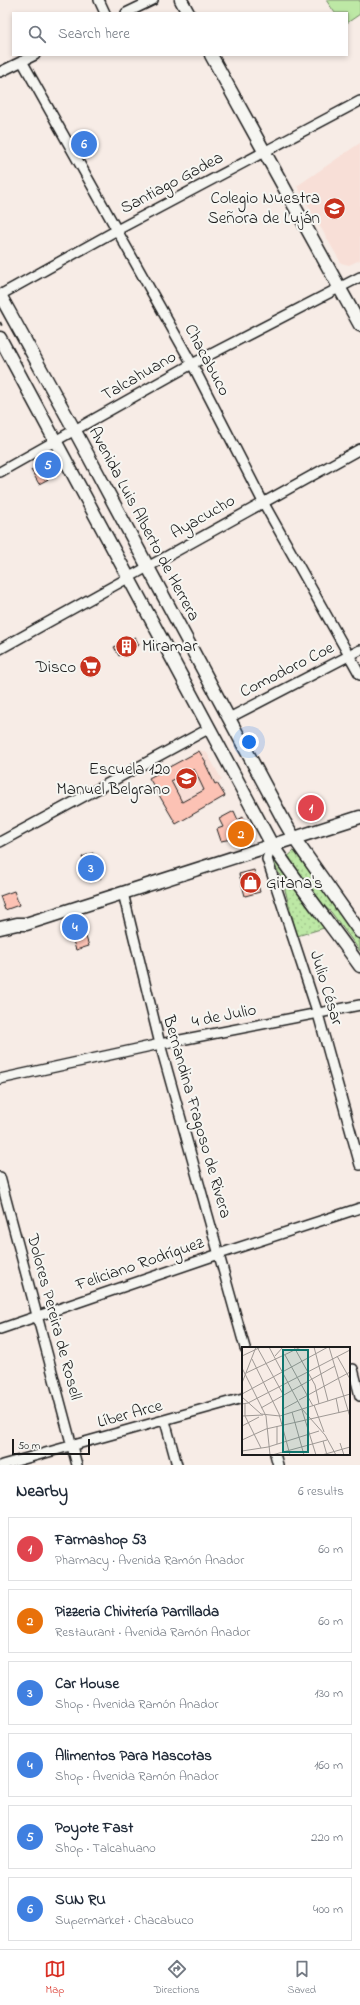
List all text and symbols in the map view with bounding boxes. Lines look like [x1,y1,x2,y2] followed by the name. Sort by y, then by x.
[12,12,348,56] search box
[26,23,48,45] icon: search
[58,23,130,45] text: Search here
[71,129,97,159] pin: 6
[116,145,229,222] street label: Santiago Gadea
[208,186,320,231] place label: Colegio Nuestra Señora de Luján
[322,195,348,221] school or university icon: Colegio Nuestra Señora de Luján
[178,320,237,401] street label: Chacabuco
[97,344,181,407] street label: Talcahuano
[82,422,206,626] street label: Avenida Luis Alberto de Herrera
[35,450,61,480] pin: 5
[166,488,241,546] street label: Ayacucho
[114,633,140,659] building icon: Miramar
[142,634,198,659] place label: Miramar
[236,635,339,704] street label: Comodoro Coe
[78,654,104,680] supermarket icon: Disco
[34,655,76,680] place label: Disco
[239,732,259,752] your location
[56,757,170,804] place label: Escuela 120 Manuel Belgrano
[173,766,199,792] school or university icon: Escuela 120 Manuel Belgrano
[298,793,324,823] pin: 1
[228,819,254,849] pin: 2
[78,853,104,883] pin: 3
[237,870,263,896] shop icon: Gitana's
[266,871,323,896] place label: Gitana's
[62,912,88,942] pin: 4
[303,948,349,1029] street label: Julio César
[190,997,259,1035] street label: 4 de Julio
[154,1012,238,1222] street label: Bernandina Fragoso de Rivera
[20,1230,88,1403] street label: Dolores Pereira de Rosell
[72,1230,209,1300] street label: Feliciano Rodríguez
[242,1347,350,1455] inset map
[95,1393,166,1435] street label: Líber Arce
[12,1437,90,1456] scale bar
[18,1438,40,1454] text: 50 m
[16,1479,68,1504] text: Nearby
[298,1482,344,1501] text: 6 results
[55,1529,146,1551] text: Farmashop 53
[28,1540,32,1559] text: 1
[318,1540,343,1559] text: 60 m
[55,1551,244,1570] text: Pharmacy · Avenida Ramón Anador
[55,1601,219,1623] text: Pizzeria Chivitería Parrillada
[27,1612,33,1631] text: 2
[318,1612,343,1631] text: 60 m
[55,1623,250,1642] text: Restaurant · Avenida Ramón Anador
[55,1673,119,1695] text: Car House
[27,1684,33,1703] text: 3
[315,1684,343,1703] text: 130 m
[55,1695,218,1714] text: Shop · Avenida Ramón Anador
[55,1745,212,1767] text: Alimentos Para Mascotas
[27,1756,33,1775] text: 4
[314,1756,343,1775] text: 160 m
[55,1767,218,1786] text: Shop · Avenida Ramón Anador
[55,1817,133,1839] text: Poyote Fast
[26,1828,34,1847] text: 5
[311,1828,343,1847] text: 220 m
[55,1839,156,1858] text: Shop · Talcahuano
[55,1889,106,1911] text: SUN RU
[27,1900,33,1919] text: 6
[313,1900,343,1919] text: 400 m
[55,1911,194,1930] text: Supermarket · Chacabuco
[44,1958,66,1998] tab: Map
[154,1958,199,1998] tab: Directions
[287,1958,316,1998] tab: Saved

